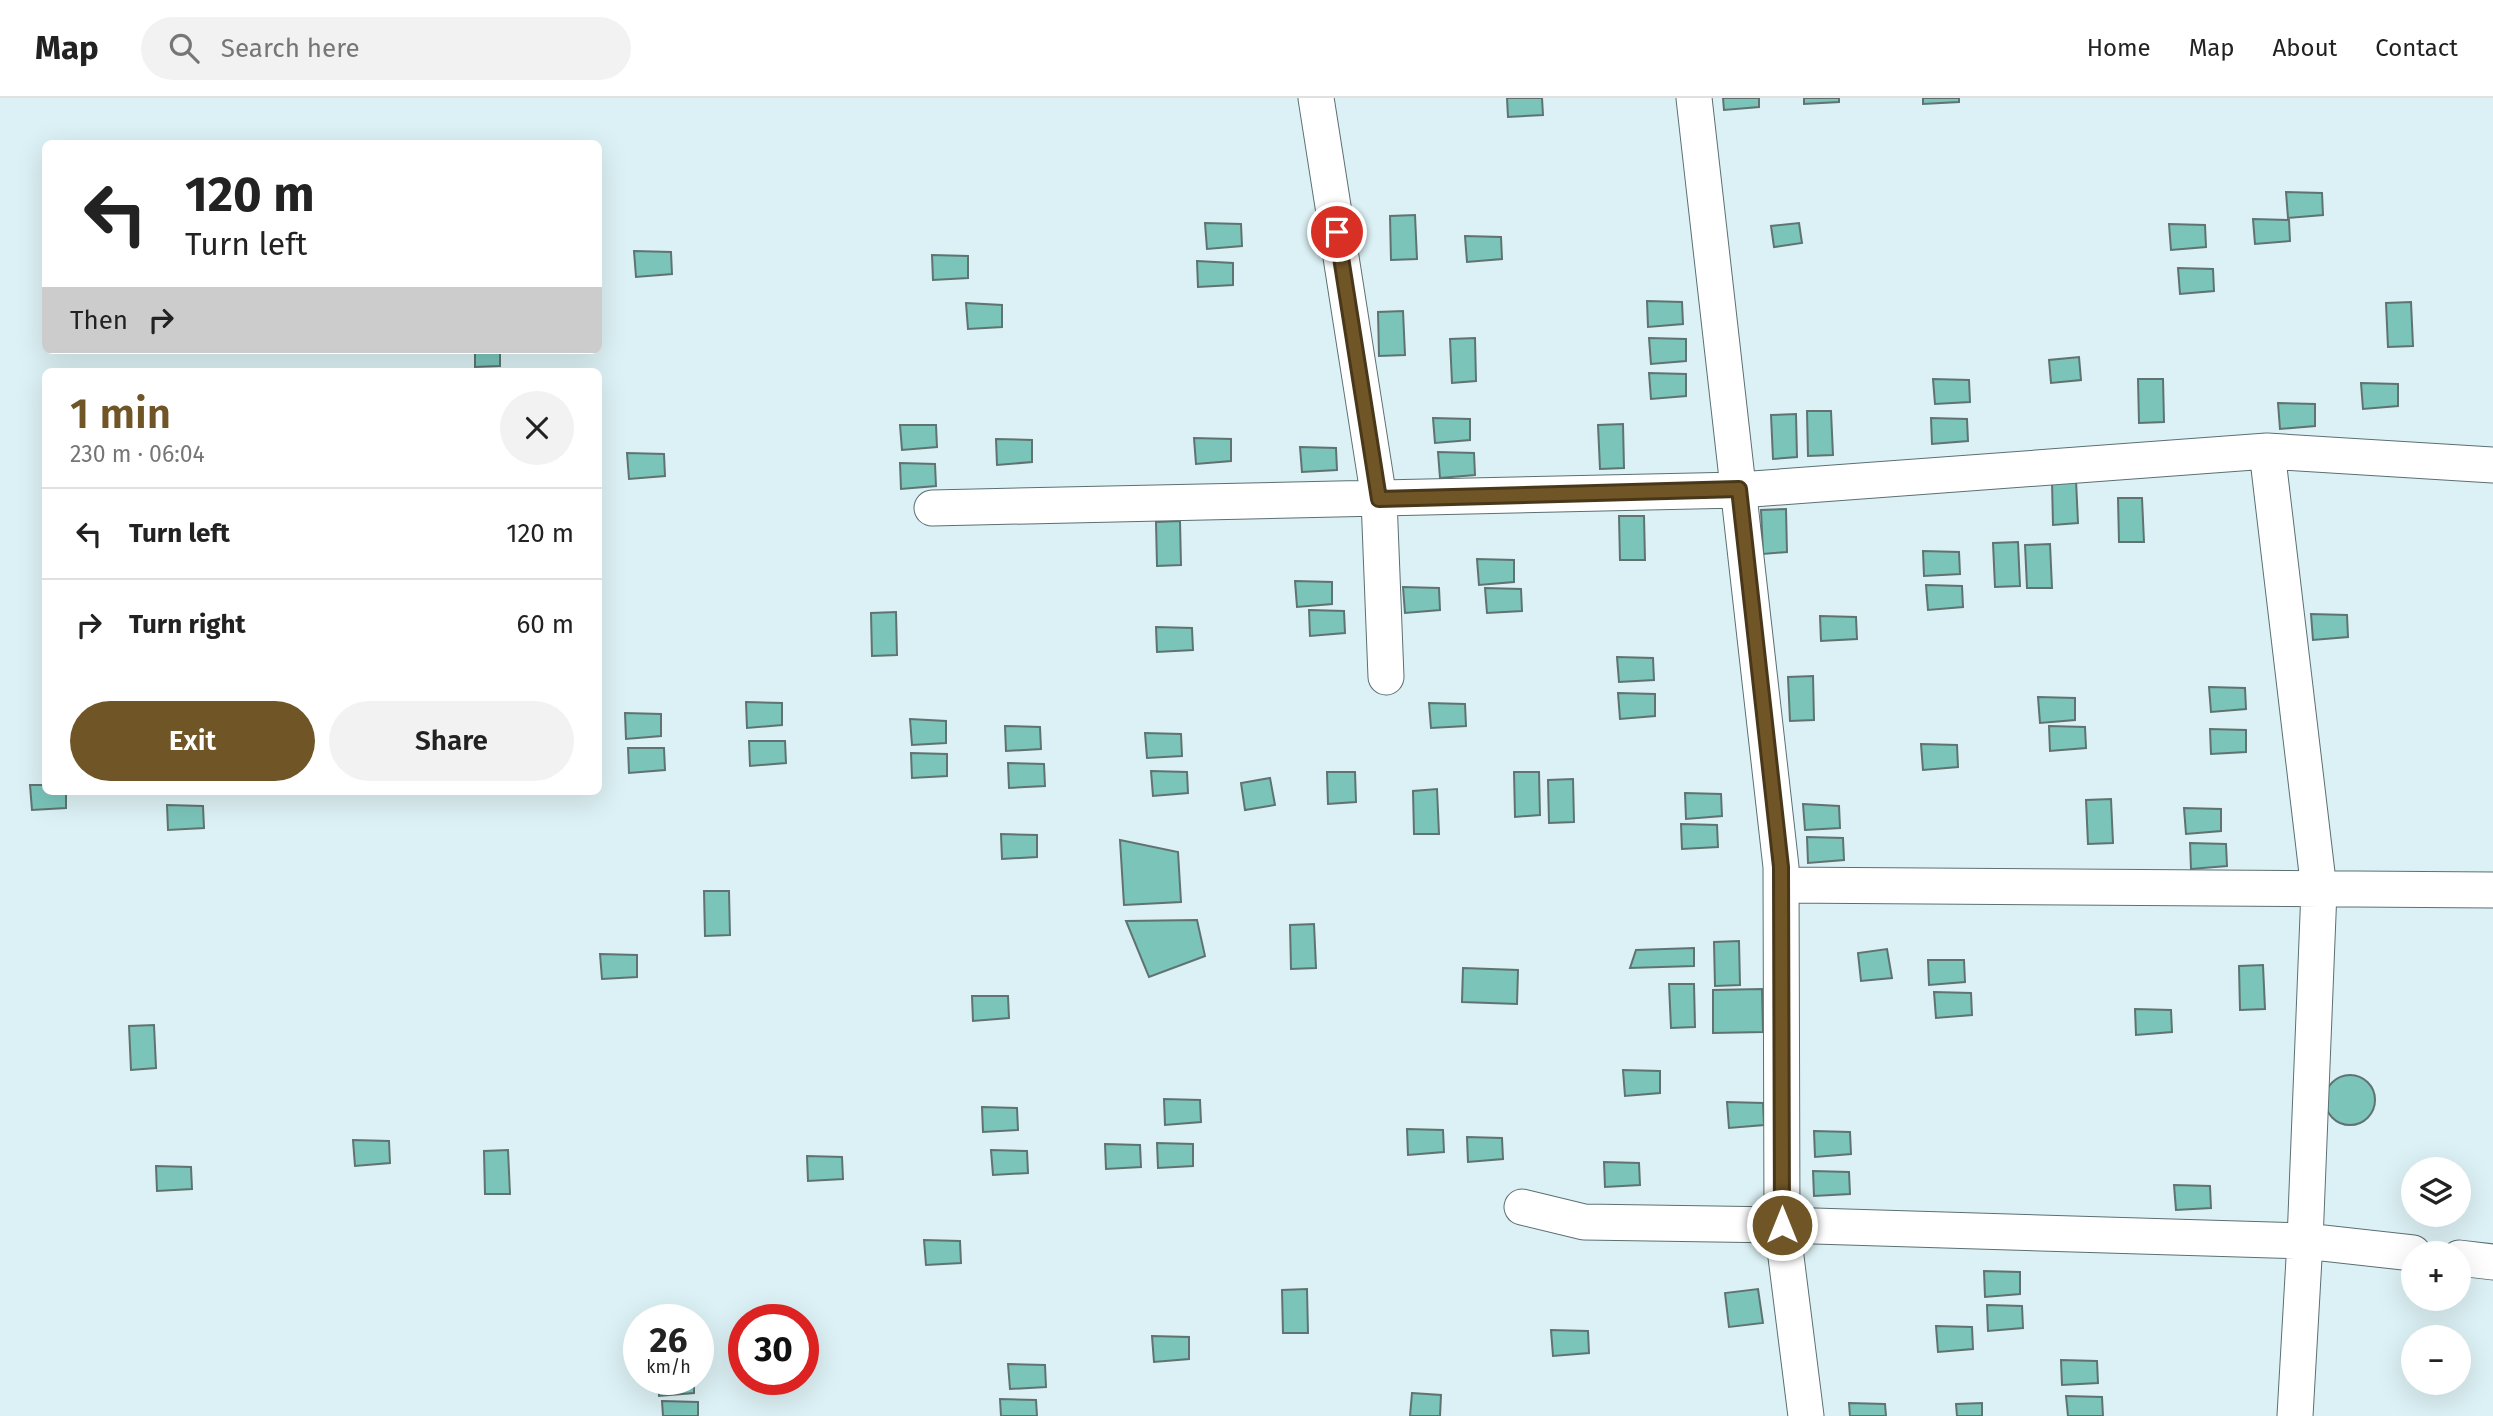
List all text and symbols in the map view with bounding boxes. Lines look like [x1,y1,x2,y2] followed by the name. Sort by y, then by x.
[141,17,631,80] search box
[35,28,99,68] text: Map
[165,29,203,67] icon: search
[221,33,360,64] text: Search here
[2087,34,2151,62] text: Home
[2189,34,2235,62] text: Map
[2273,34,2337,62] text: About
[2375,34,2458,62] text: Contact
[185,165,315,224] text: 120 m
[70,168,161,259] icon: left
[1307,202,1367,262] pin
[1318,213,1356,251] icon: arrive
[185,225,307,263] text: Turn left
[142,301,180,339] icon: right
[70,305,128,336] text: Then
[70,389,171,439] text: 1 min
[500,391,574,465] button: close
[70,440,205,468] text: 230 m · 06:04
[70,515,108,553] icon: left
[129,518,230,549] text: Turn left
[506,518,574,549] text: 120 m
[70,606,108,644] icon: right
[129,609,246,640] text: Turn right
[516,609,574,640] text: 60 m
[70,701,315,781] button: Exit
[329,701,574,781] button: Share
[2401,1157,2471,1395] map controls
[2401,1157,2471,1227] button: layers
[1745,1188,1819,1262] position arrow
[2401,1241,2471,1311] button: +
[728,1304,819,1395] speed limit sign: 30
[650,1319,687,1361] text: 26
[2401,1325,2471,1395] button: −
[646,1356,691,1378] text: km/h

